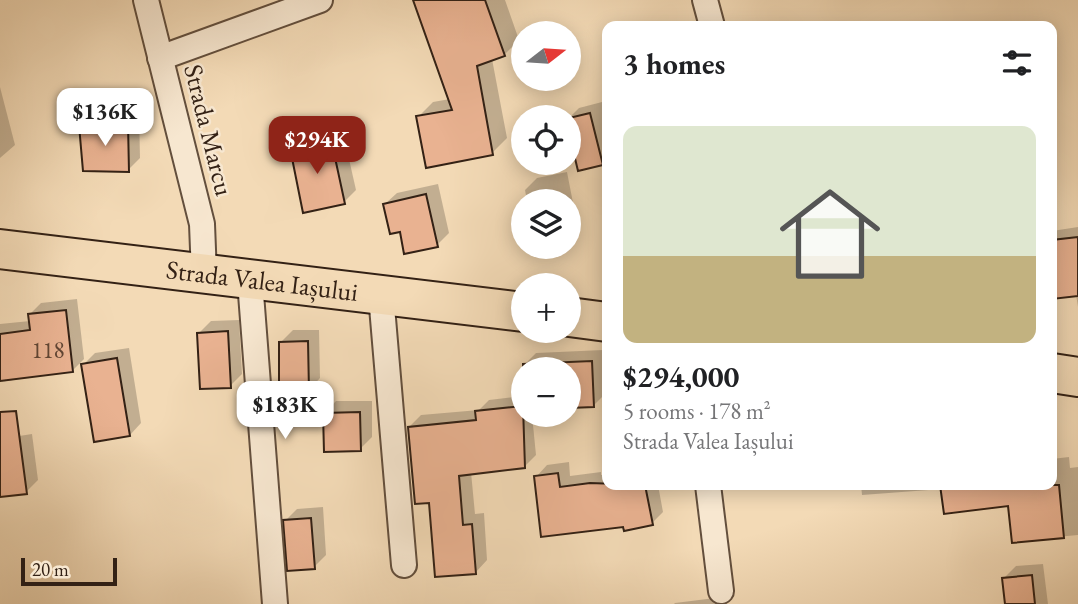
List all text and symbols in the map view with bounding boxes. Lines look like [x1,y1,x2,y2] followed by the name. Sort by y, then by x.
[511,21,581,91] north arrow
[511,21,581,427] map controls
[623,44,725,83] text: 3 homes
[998,44,1036,82] icon: filters
[176,61,242,200] street label: Strada Marcu
[56,88,154,148] pin: $136K
[73,96,137,126] text: $136K
[511,105,581,175] button: locate
[268,116,366,176] pin: $294K
[285,124,349,154] text: $294K
[767,171,893,297] icon: home
[511,189,581,259] button: layers
[164,252,360,309] street label: Strada Valea Iașului
[511,273,581,343] button: +
[31,335,65,365] house number: 118
[511,357,581,427] button: −
[623,357,739,396] text: $294,000
[236,382,334,441] pin: $183K
[253,389,317,419] text: $183K
[623,396,771,426] text: 5 rooms · 178 m²
[623,426,794,456] text: Strada Valea Iașului
[21,555,117,587] scale bar
[32,557,69,582] text: 20 m

